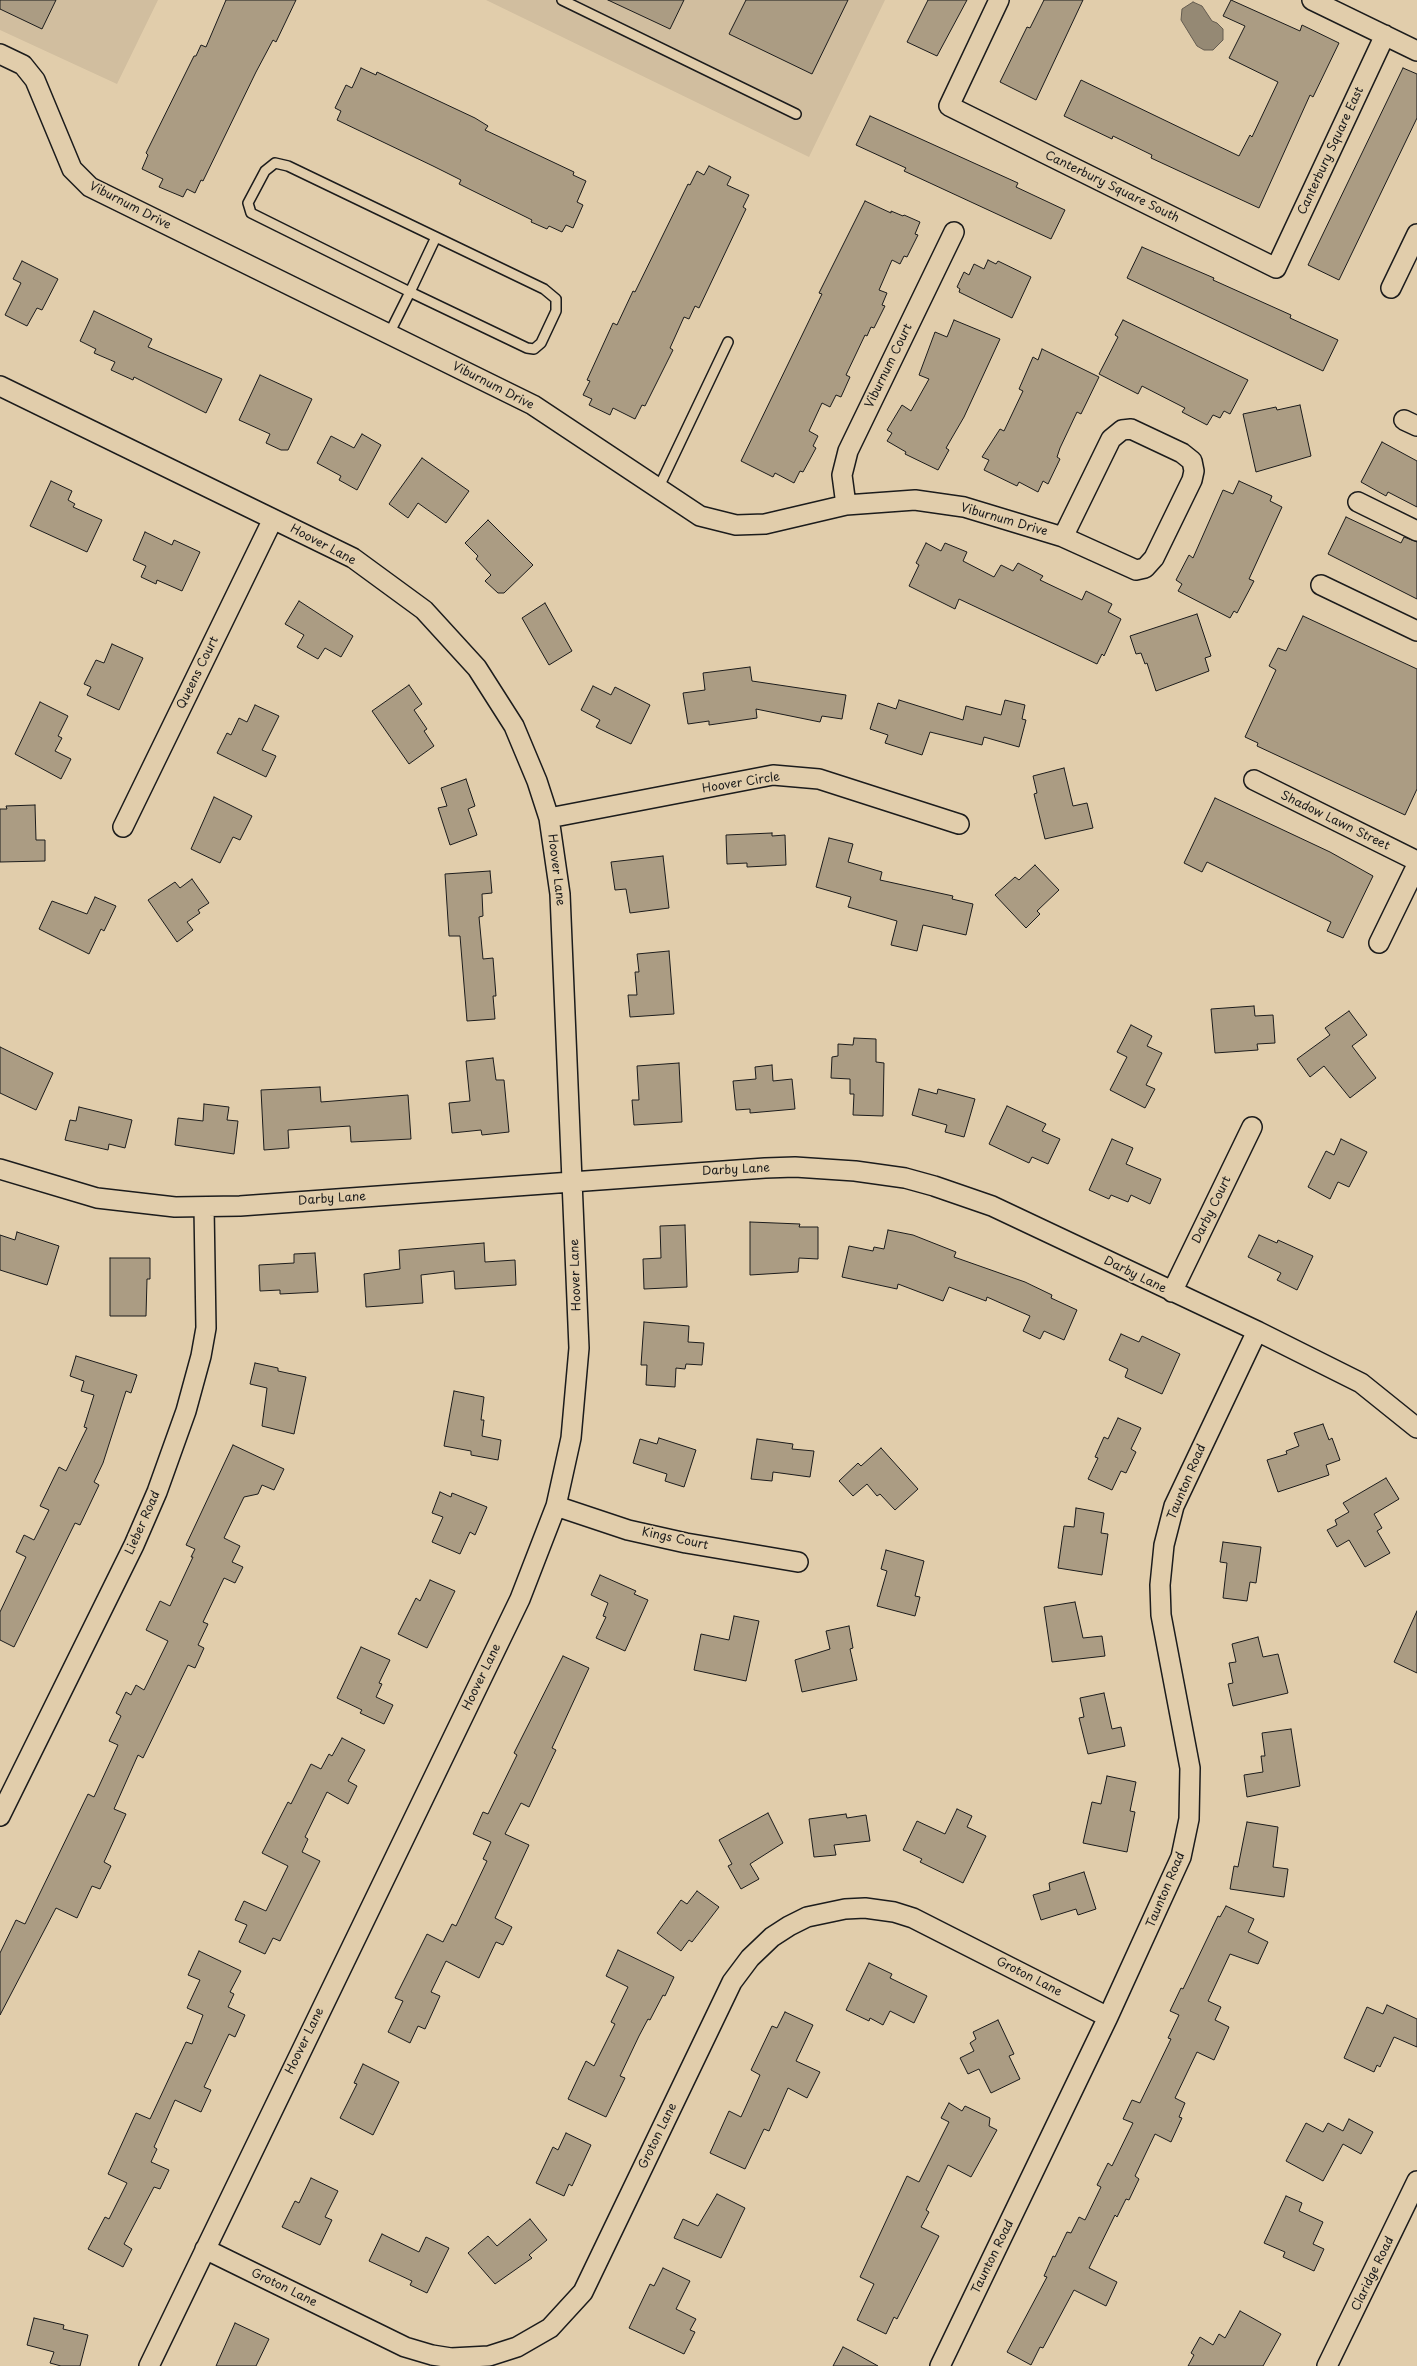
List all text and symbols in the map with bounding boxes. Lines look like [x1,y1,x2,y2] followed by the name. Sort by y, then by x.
[1295,85,1367,217] street label: Canterbury Square East
[1043,148,1181,226] street label: Canterbury Square South
[87,179,173,233] street label: Viburnum Drive
[862,321,916,411] street label: Viburnum Court
[450,359,536,413] street label: Viburnum Drive
[959,501,1049,539] street label: Viburnum Drive
[288,522,358,568] street label: Hoover Lane
[174,634,222,712] street label: Queens Court
[701,770,781,796] street label: Hoover Circle
[1278,788,1392,854] street label: Shadow Lawn Street
[544,833,568,907] street label: Hoover Lane
[702,1161,770,1179] street label: Darby Lane
[1190,1174,1234,1246] street label: Darby Court
[298,1189,366,1209] street label: Darby Lane
[568,1239,584,1311] street label: Hoover Lane
[1101,1254,1169,1296] street label: Darby Lane
[1165,1442,1209,1522] street label: Taunton Road
[123,1489,163,1557] street label: Lieber Road
[641,1525,709,1553] street label: Kings Court
[460,1641,504,1713] street label: Hoover Lane
[1144,1850,1188,1930] street label: Taunton Road
[994,1954,1064,2000] street label: Groton Lane
[283,2005,327,2077] street label: Hoover Lane
[636,2101,680,2171] street label: Groton Lane
[969,2218,1017,2296] street label: Taunton Road
[1349,2234,1397,2314] street label: Claridge Road
[249,2266,319,2310] street label: Groton Lane

